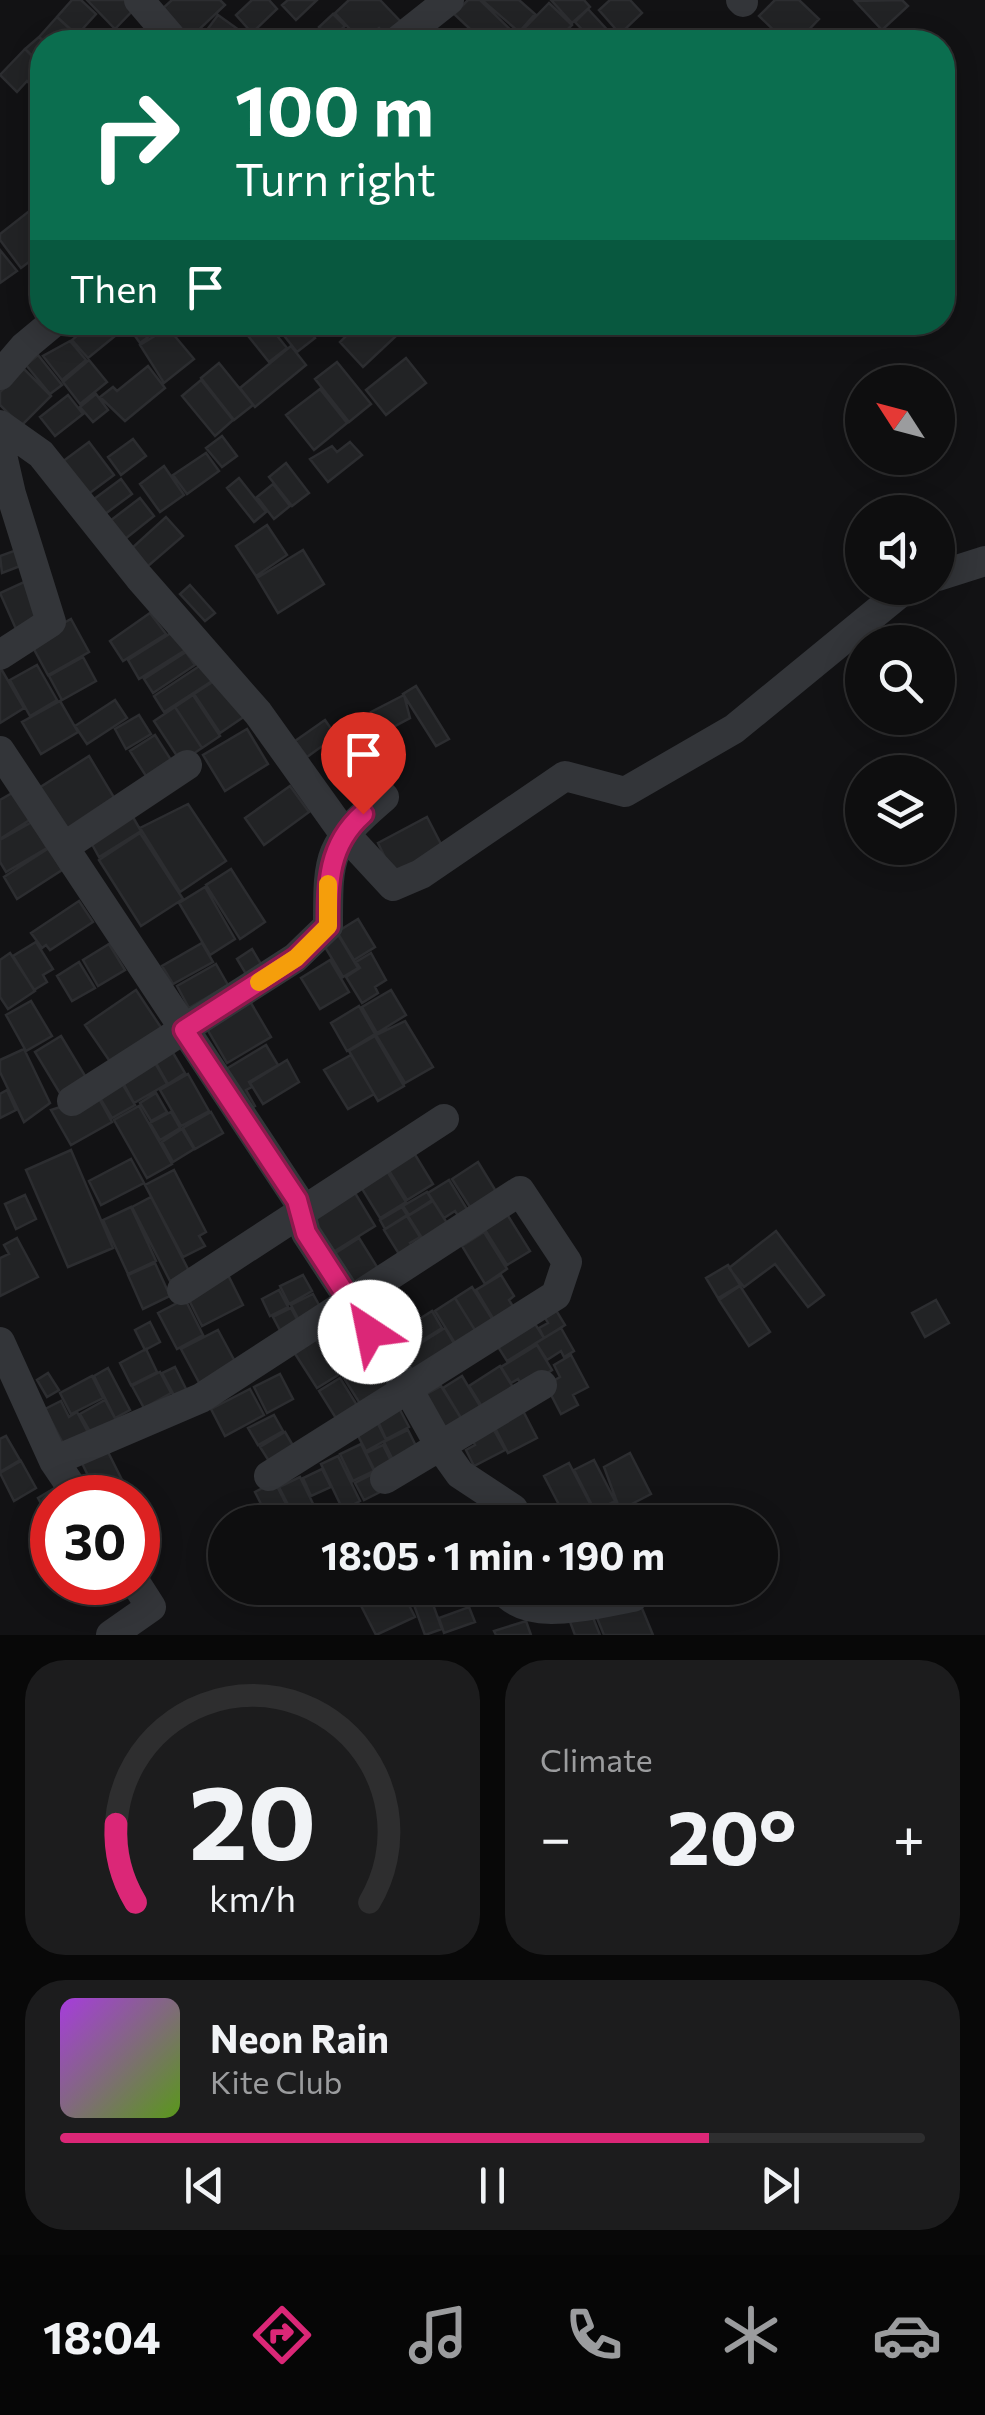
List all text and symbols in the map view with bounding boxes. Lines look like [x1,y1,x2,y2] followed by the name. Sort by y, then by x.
[235,65,434,150] text: 100 m
[70,70,200,200] icon: right
[235,150,436,205] text: Turn right
[178,260,233,315] icon: arrive
[70,264,158,311] text: Then
[845,365,955,475] north arrow
[845,365,955,865] map controls
[845,495,955,605] button: sound
[845,625,955,735] button: search
[321,712,406,815] pin
[336,727,391,782] icon: arrive
[845,755,955,865] button: layers
[318,1280,422,1384] position arrow
[30,1475,160,1605] speed limit sign: 30
[321,1531,665,1578] text: 18:05 · 1 min · 190 m
[540,1739,653,1779] text: Climate
[189,1754,316,1881] text: 20
[667,1789,797,1880] text: 20°
[540,1802,571,1869] text: −
[893,1802,925,1869] text: +
[209,1876,296,1919] text: km/h
[210,2014,389,2061] text: Neon Rain
[210,2061,342,2101] text: Kite Club
[177,2158,232,2213] icon: previous
[465,2158,520,2213] icon: pause
[753,2158,808,2213] icon: next
[247,2300,317,2370] icon: directions
[403,2300,473,2370] icon: music
[559,2300,629,2370] icon: phone
[716,2300,786,2370] icon: climate
[872,2300,942,2370] icon: car
[43,2308,161,2363] text: 18:04

